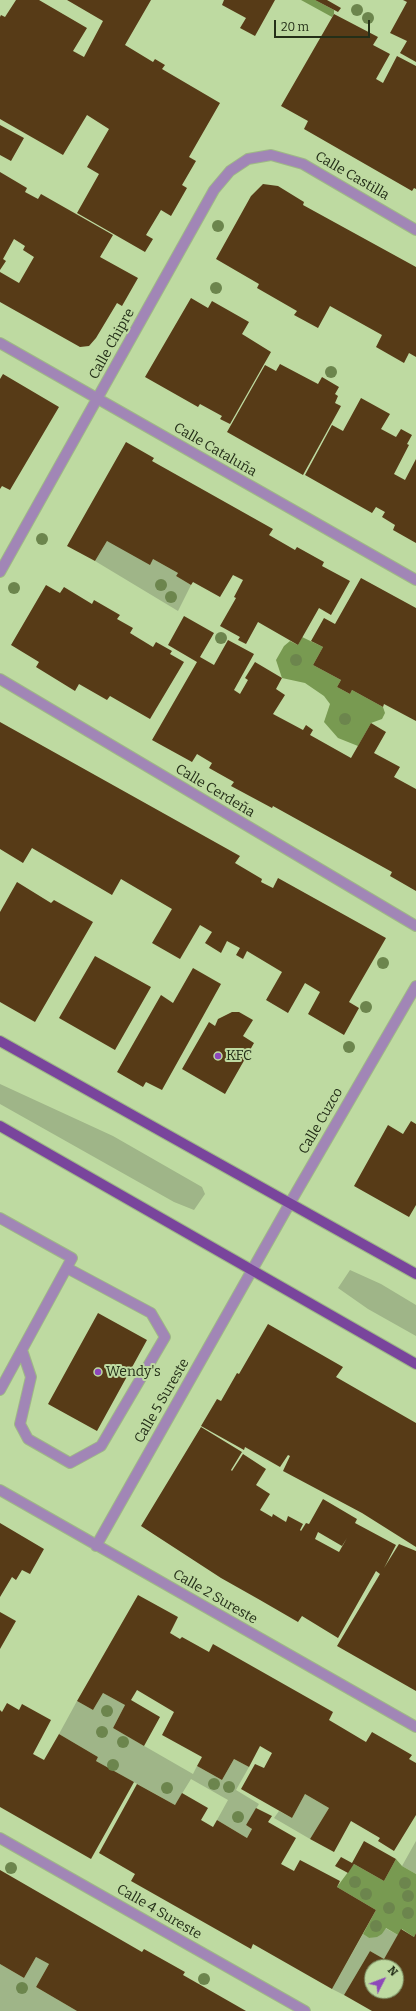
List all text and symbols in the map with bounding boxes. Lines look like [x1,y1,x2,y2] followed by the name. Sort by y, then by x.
[276,12,372,38] scale bar
[281,20,309,34] text: 20 m
[312,148,392,204] street label: Calle Castilla
[86,306,138,382] street label: Calle Chipre
[170,419,260,481] street label: Calle Cataluña
[172,761,258,821] street label: Calle Cerdeña
[226,1048,252,1064] place label: KFC
[213,1051,223,1061] marker: KFC
[295,1085,347,1157] street label: Calle Cuzco
[131,1356,193,1446] street label: Calle 5 Sureste
[106,1364,161,1380] place label: Wendy's
[93,1367,103,1377] marker: Wendy's
[170,1566,260,1628] street label: Calle 2 Sureste
[113,1881,205,1943] street label: Calle 4 Sureste
[364,1959,404,1999] north arrow
[385,1964,400,1979] text: N

